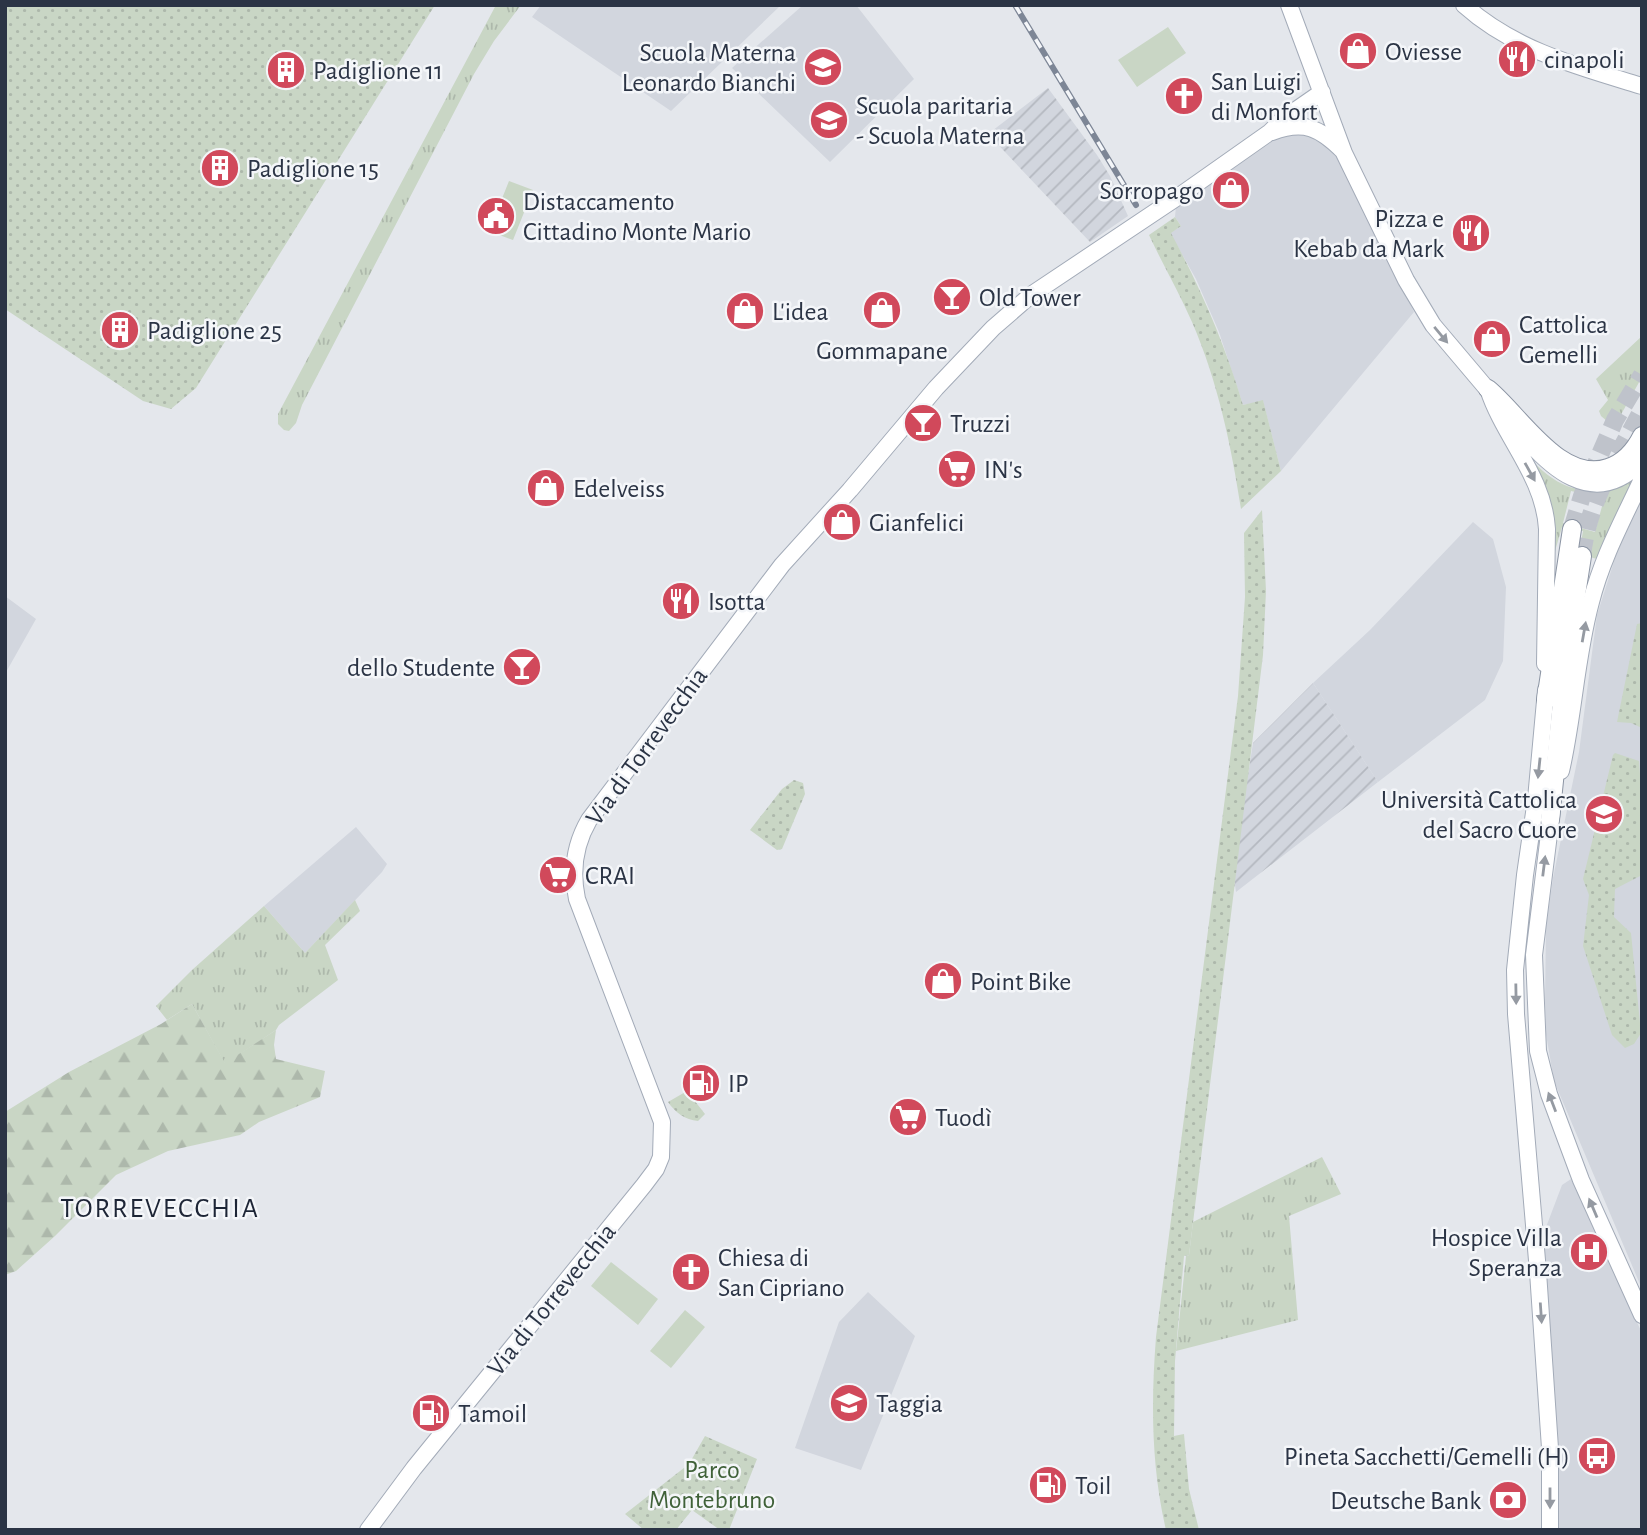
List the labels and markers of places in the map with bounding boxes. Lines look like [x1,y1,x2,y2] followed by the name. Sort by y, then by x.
[1337,30,1379,72] shop icon: Oviesse
[1496,38,1538,80] restaurant icon: cinapoli
[1385,39,1462,65] place label: Oviesse
[622,40,796,96] place label: Scuola Materna Leonardo Bianchi
[802,46,844,88] school or university icon: Scuola Materna Leonardo Bianchi
[1544,47,1624,73] place label: cinapoli
[265,49,307,91] building icon: Padiglione 11
[313,58,443,84] place label: Padiglione 11
[1211,69,1317,125] place label: San Luigi di Monfort
[1163,75,1205,117] church icon: San Luigi di Monfort
[856,93,1025,149] place label: Scuola paritaria - Scuola Materna
[808,99,850,141] school or university icon: Scuola paritaria - Scuola Materna
[199,147,241,189] building icon: Padiglione 15
[247,156,379,182] place label: Padiglione 15
[1210,169,1252,211] shop icon: Sorropago
[1100,178,1204,204] place label: Sorropago
[523,189,751,245] place label: Distaccamento Cittadino Monte Mario
[475,195,517,237] public building icon: Distaccamento Cittadino Monte Mario
[1293,206,1444,262] place label: Pizza e Kebab da Mark
[1450,212,1492,254] restaurant icon: Pizza e Kebab da Mark
[931,276,973,318] bar icon: Old Tower
[979,285,1081,311] place label: Old Tower
[861,289,903,331] shop icon: Gommapane
[724,290,766,332] shop icon: L'idea
[772,299,828,325] place label: L'idea
[99,309,141,351] building icon: Padiglione 25
[1519,312,1608,368] place label: Cattolica Gemelli
[147,318,282,344] place label: Padiglione 25
[1471,318,1513,360] shop icon: Cattolica Gemelli
[816,338,948,364] place label: Gommapane
[902,402,944,444] bar icon: Truzzi
[950,411,1010,437] place label: Truzzi
[936,448,978,490] supermarket icon: IN's
[984,457,1023,483] place label: IN's
[525,467,567,509] shop icon: Edelveiss
[573,476,665,502] place label: Edelveiss
[821,501,863,543] shop icon: Gianfelici
[869,510,964,536] place label: Gianfelici
[660,580,702,622] restaurant icon: Isotta
[708,589,765,615] place label: Isotta
[501,646,543,688] bar icon: dello Studente
[347,655,495,681] place label: dello Studente
[1381,787,1577,843] place label: Università Cattolica del Sacro Cuore
[1583,793,1625,835] school or university icon: Università Cattolica del Sacro Cuore
[537,854,579,896] supermarket icon: CRAI
[585,863,635,889] place label: CRAI
[922,960,964,1002] shop icon: Point Bike
[970,969,1071,995] place label: Point Bike
[680,1062,722,1104] fuel station icon: IP
[728,1071,749,1097] place label: IP
[887,1096,929,1138] supermarket icon: Tuodì
[935,1105,992,1131] place label: Tuodì
[1431,1225,1562,1281] place label: Hospice Villa Speranza
[1568,1231,1610,1273] hospital icon: Hospice Villa Speranza
[718,1245,845,1301] place label: Chiesa di San Cipriano
[670,1251,712,1293] church icon: Chiesa di San Cipriano
[828,1382,870,1424] school or university icon: Taggia
[876,1391,943,1417] place label: Taggia
[410,1392,452,1434] fuel station icon: Tamoil
[458,1401,527,1427] place label: Tamoil
[1576,1435,1618,1477] bus stop icon: Pineta Sacchetti/Gemelli (H)
[1284,1444,1570,1470] place label: Pineta Sacchetti/Gemelli (H)
[1027,1464,1069,1506] fuel station icon: Toil
[1075,1473,1112,1499] place label: Toil
[1487,1479,1529,1521] bank icon: Deutsche Bank
[1330,1488,1481,1514] place label: Deutsche Bank

